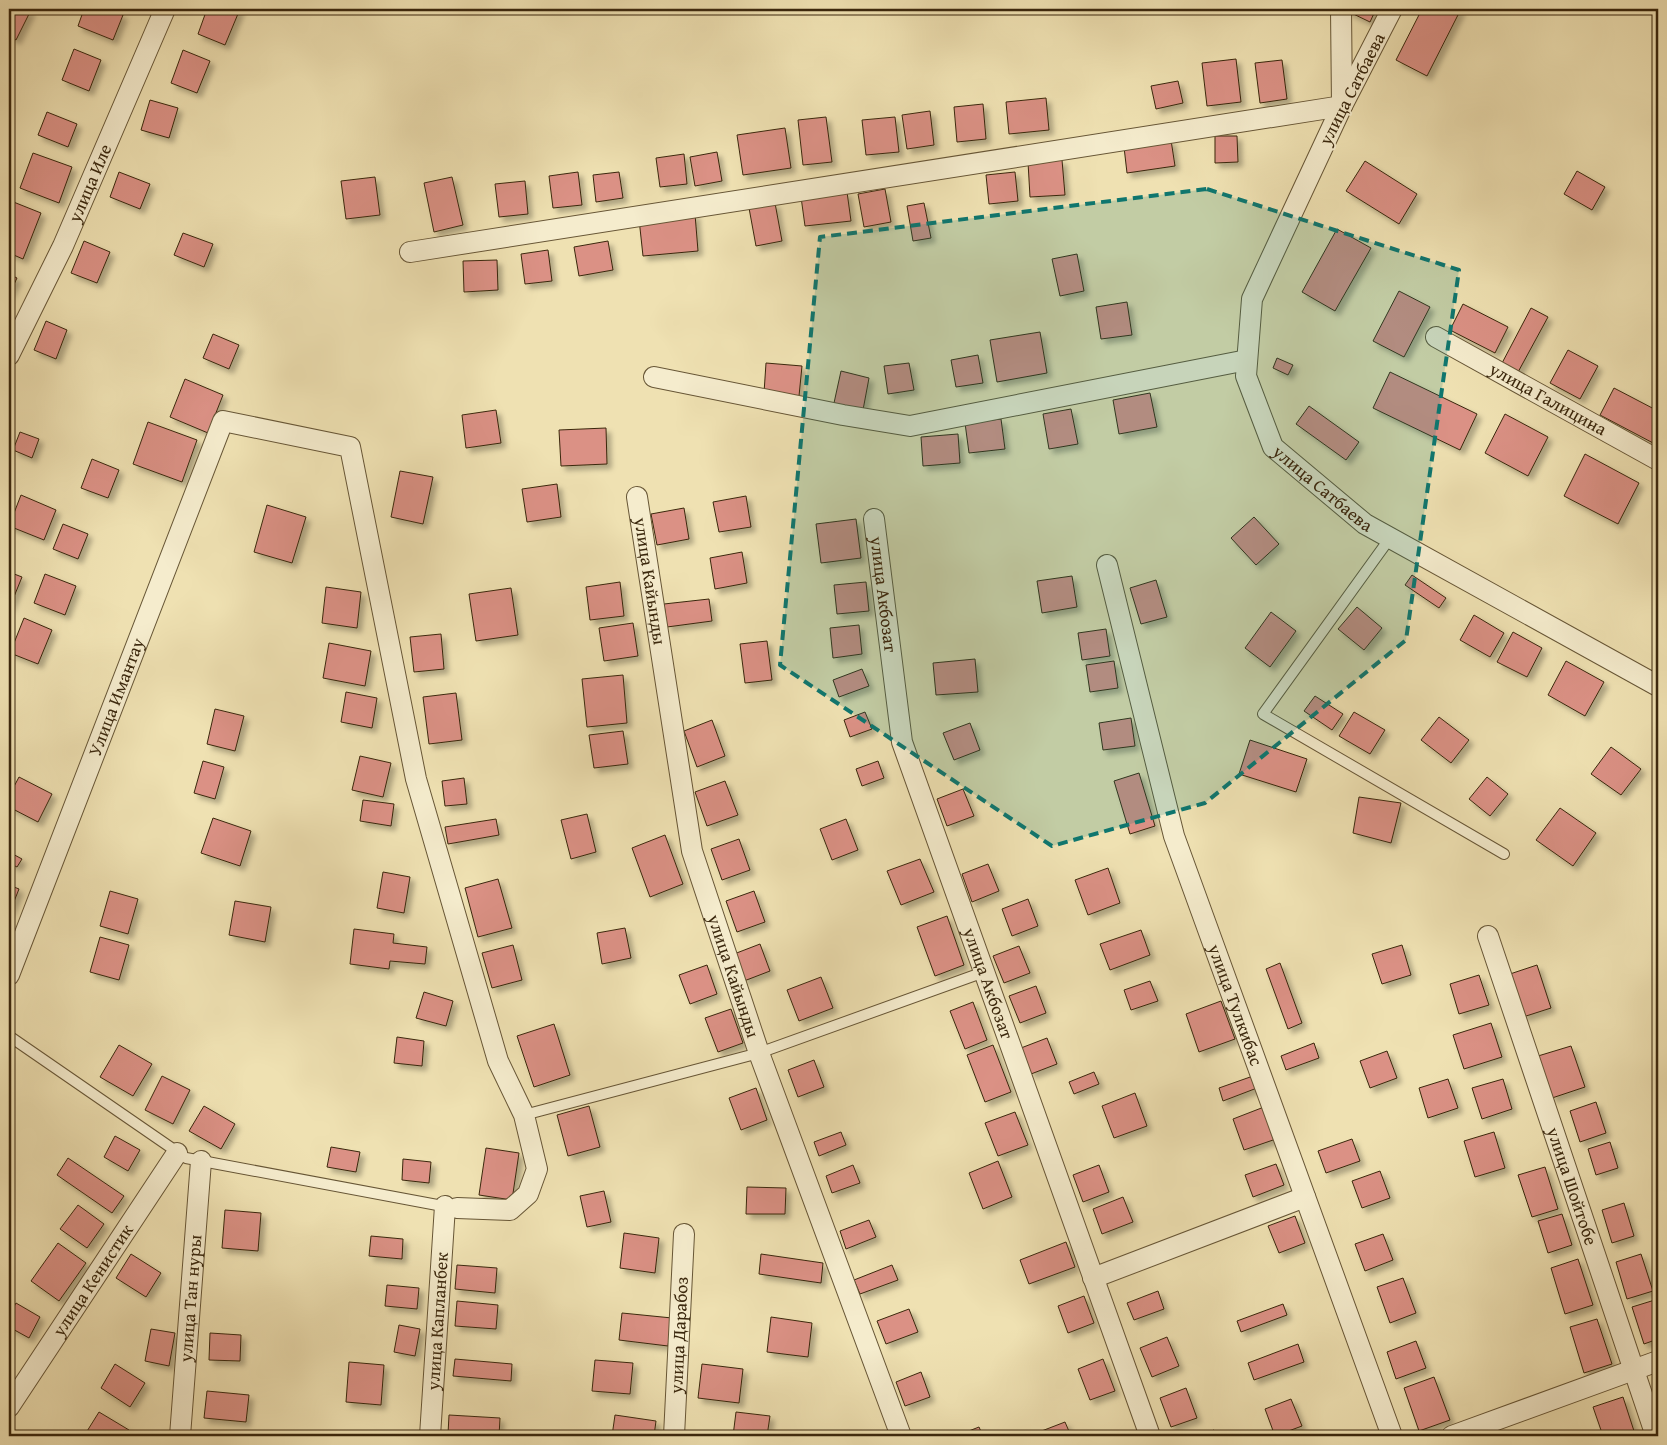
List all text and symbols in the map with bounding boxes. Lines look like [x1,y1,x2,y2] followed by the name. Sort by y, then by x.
[1311,27,1392,151] street label: улица Сатбаева
[60,140,118,227] street label: улица Иле
[1484,355,1612,442] street label: улица Галицина
[1266,438,1378,539] street label: улица Сатбаева
[627,514,674,647] street label: улица Кайынды
[863,534,905,654] street label: улица Акбозат
[81,634,151,760] street label: Улица Имантау
[701,910,767,1041] street label: улица Кайынды
[956,923,1021,1043] street label: улица Акбозат
[1201,939,1270,1069] street label: улица Тулкибас
[1540,1122,1605,1249] street label: улица Шойтобе
[45,1218,140,1342] street label: улица Кенистик
[172,1233,208,1364] street label: улица Тан нуры
[419,1251,455,1392] street label: улица Капланбек
[662,1276,695,1395] street label: улица Дарабоз

